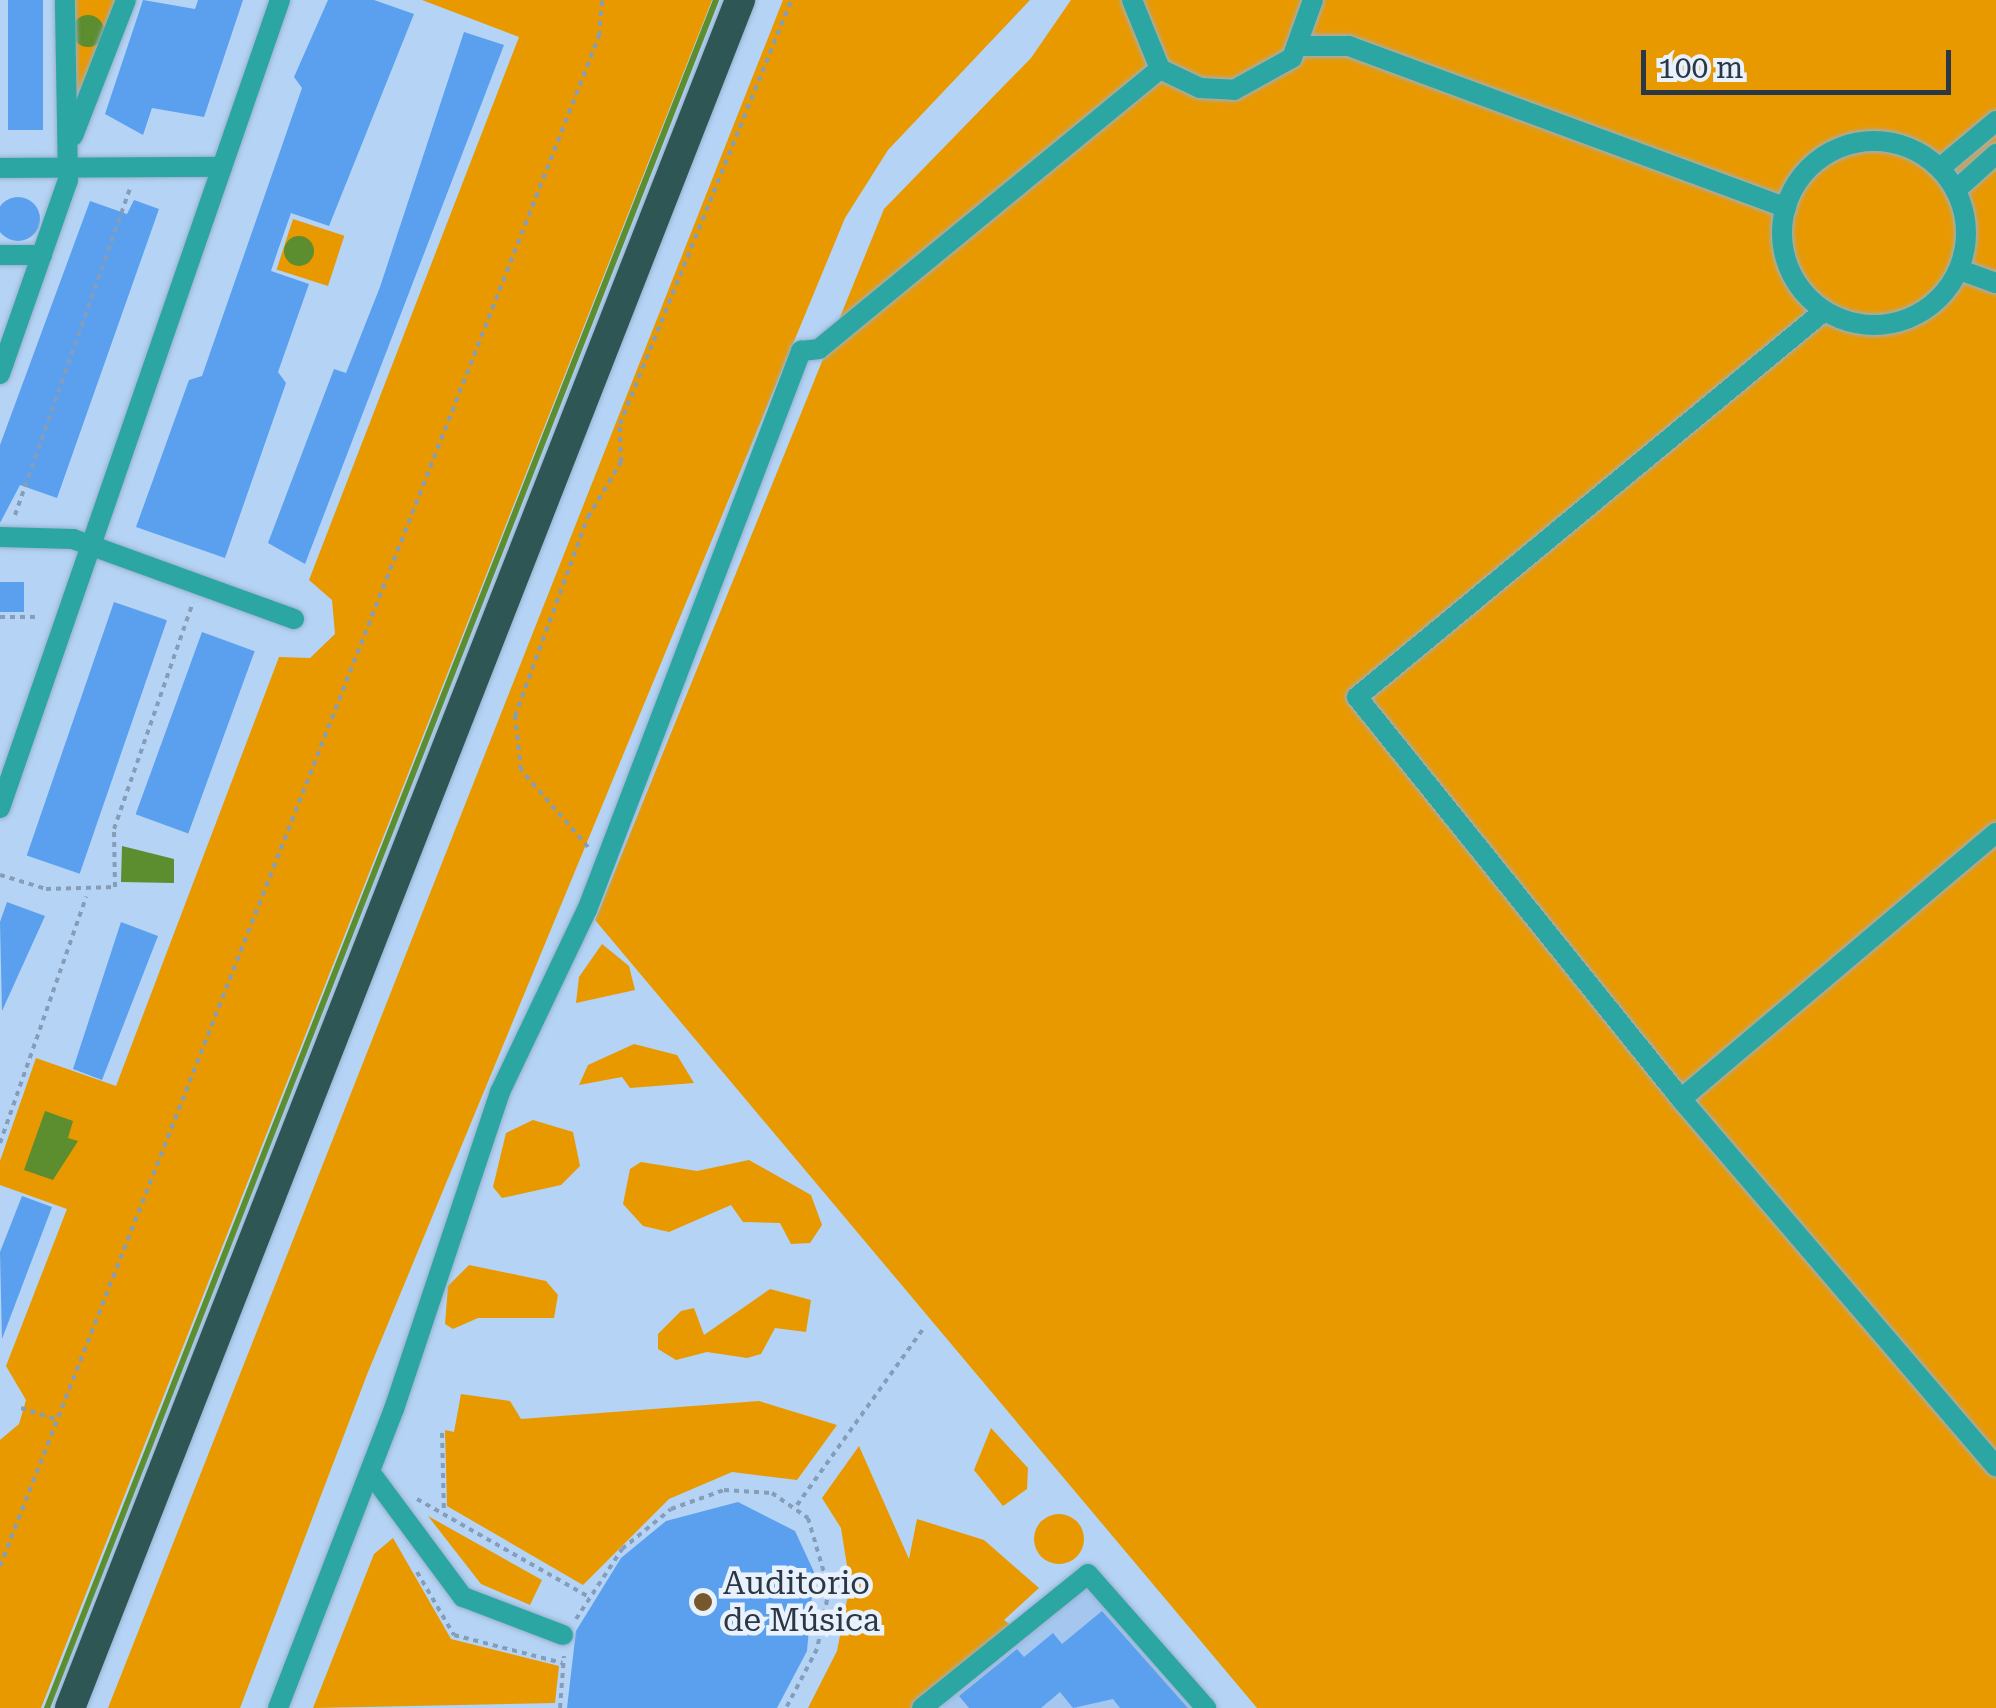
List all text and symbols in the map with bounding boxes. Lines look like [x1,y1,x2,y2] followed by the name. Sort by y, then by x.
[1646,30,1956,92] scale bar
[1658,50,1743,85] text: 100 m
[723,1565,880,1640] place label: Auditorio de Música
[692,1591,714,1613] marker: Auditorio de Música

